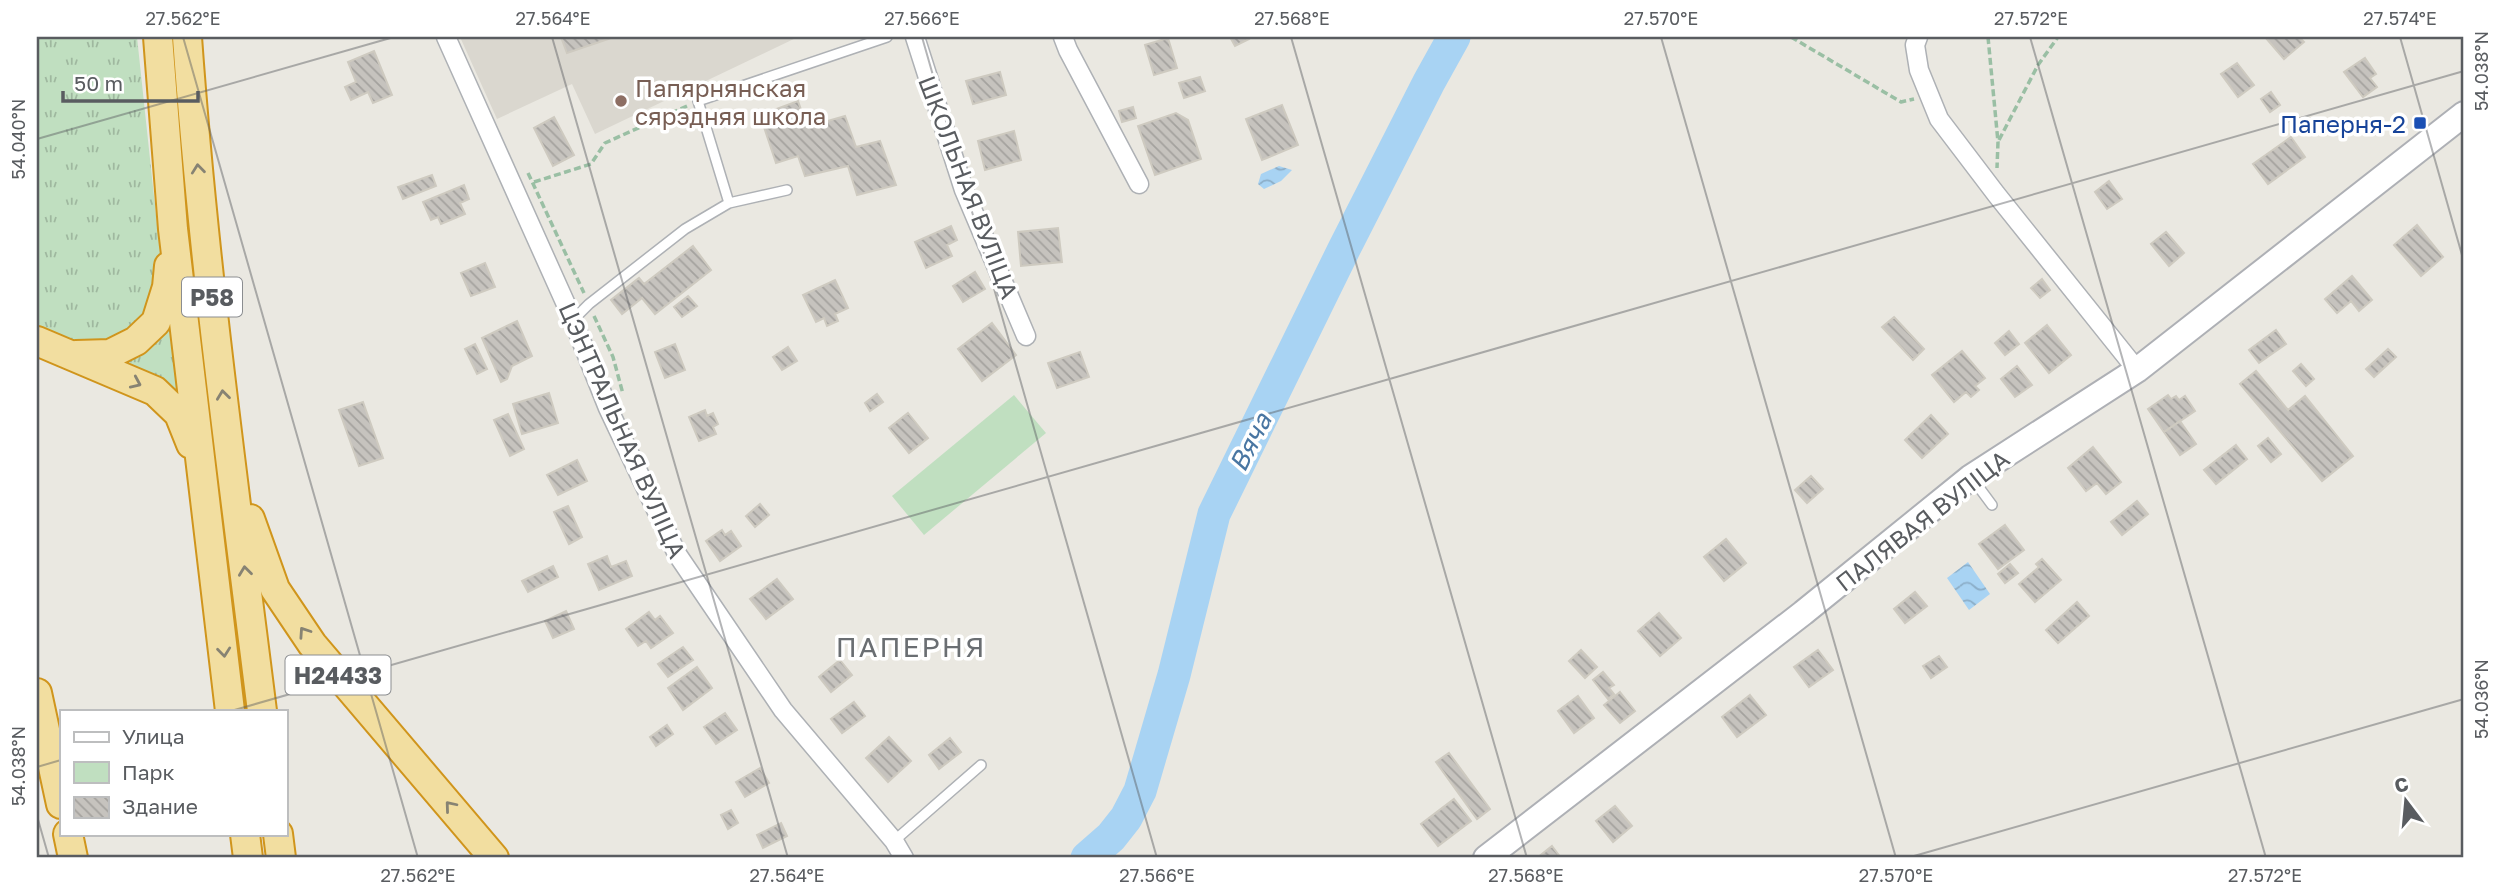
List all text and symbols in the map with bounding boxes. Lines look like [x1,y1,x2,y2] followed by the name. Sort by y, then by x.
[145,7,221,29] text: 27.562°E
[516,7,590,29] text: 27.564°E
[884,7,960,29] text: 27.566°E
[1254,7,1330,29] text: 27.568°E
[1624,7,1698,29] text: 27.570°E
[1994,7,2068,29] text: 27.572°E
[2363,7,2437,29] text: 27.574°E
[2470,31,2492,111] text: 54.038°N
[63,60,198,104] scale bar
[74,70,123,96] text: 50 m
[913,71,1025,303] street label: ШКОЛЬНАЯ ВУЛІЦА
[635,73,826,130] place label: Папярнянская сярэдняя школа
[613,93,629,109] marker: Папярнянская сярэдняя школа
[7,99,29,179] text: 54.040°N
[2280,109,2406,138] place label: Паперня-2
[2412,115,2428,131] marker: Паперня-2
[191,163,206,174] one-way arrow
[182,278,242,316] road number: Р58
[553,297,693,563] street label: ЦЭНТРАЛЬНАЯ ВУЛІЦА
[129,375,142,389] one-way arrow
[216,389,231,401] one-way arrow
[1222,407,1278,476] water label: Вяча
[1830,443,2014,597] street label: ПАЛЯВАЯ ВУЛІЦА
[237,565,252,576] one-way arrow
[299,627,312,640] one-way arrow
[836,630,986,663] district label: ПАПЕРНЯ
[216,647,231,658] one-way arrow
[286,656,390,694] road number: Н24433
[2470,659,2492,739] text: 54.036°N
[60,710,287,836] legend
[122,723,185,749] text: Улица
[7,726,29,806] text: 54.038°N
[122,759,175,785] text: Парк
[2372,766,2442,836] north arrow
[2392,771,2411,797] text: С
[122,793,198,819] text: Здание
[446,802,458,815] one-way arrow
[380,864,456,886] text: 27.562°E
[750,864,824,886] text: 27.564°E
[1119,864,1195,886] text: 27.566°E
[1488,864,1564,886] text: 27.568°E
[1859,864,1933,886] text: 27.570°E
[2228,864,2302,886] text: 27.572°E

